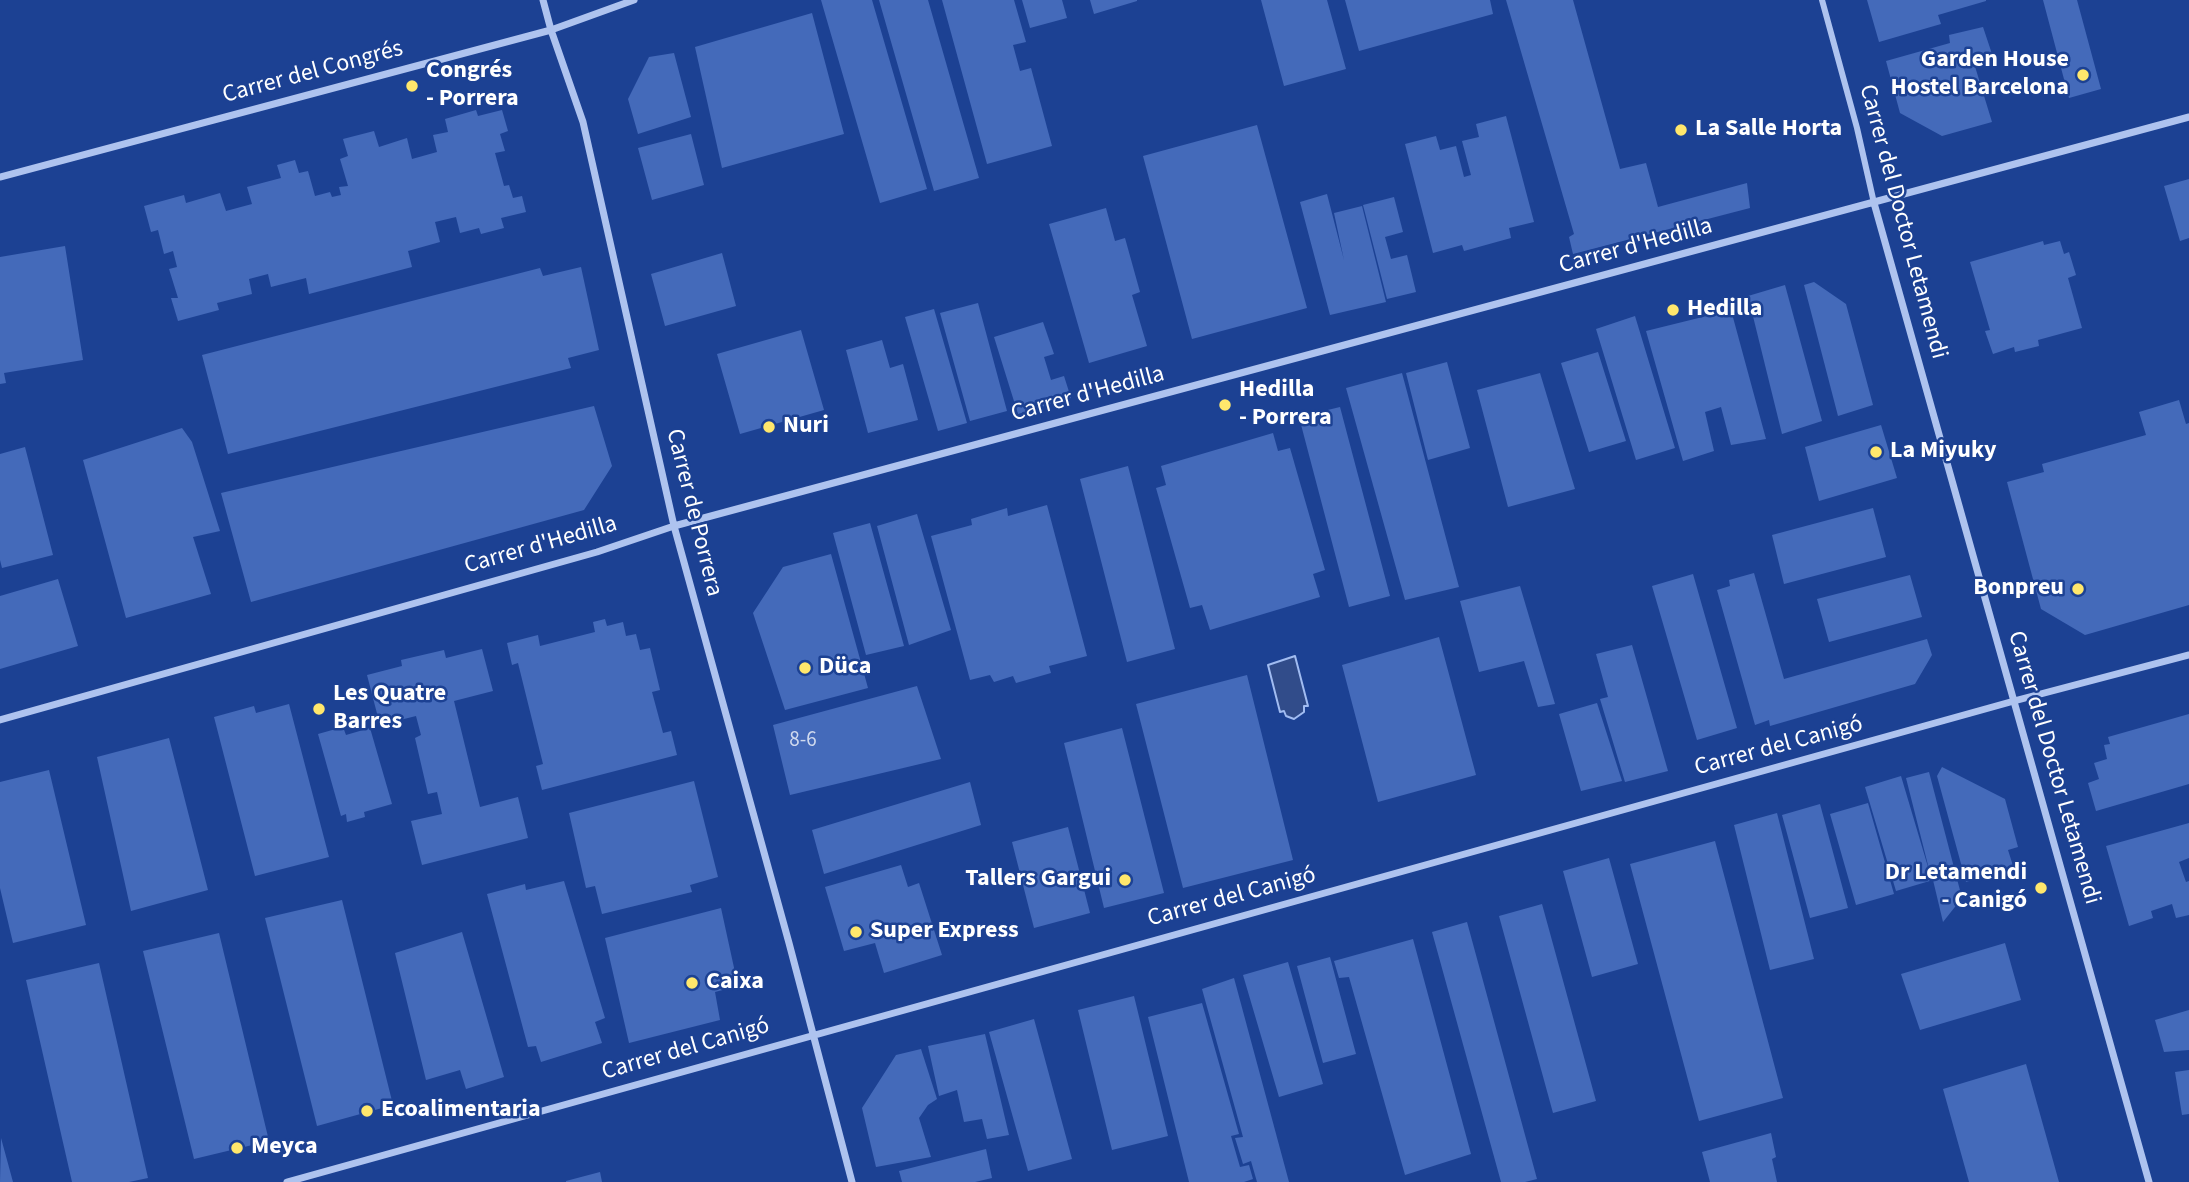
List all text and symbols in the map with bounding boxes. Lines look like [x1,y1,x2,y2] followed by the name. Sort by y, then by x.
[220,35,406,111] street label: Carrer del Congrés
[1891,47,2069,103] place label: Garden House Hostel Barcelona
[426,58,519,114] place label: Congrés - Porrera
[2075,67,2091,83] marker: Garden House Hostel Barcelona
[404,78,420,94] marker: Congrés - Porrera
[1852,82,1952,362] street label: Carrer del Doctor Letamendi
[1695,116,1842,144] place label: La Salle Horta
[1673,122,1689,138] marker: La Salle Horta
[1556,213,1716,281] street label: Carrer d'Hedilla
[1687,296,1762,324] place label: Hedilla
[1665,302,1681,318] marker: Hedilla
[1008,361,1168,429] street label: Carrer d'Hedilla
[1239,377,1332,433] place label: Hedilla - Porrera
[1217,397,1233,413] marker: Hedilla - Porrera
[783,413,829,441] place label: Nuri
[761,419,777,435] marker: Nuri
[658,426,728,600] street label: Carrer de Porrera
[1890,438,1997,466] place label: La Miyuky
[1868,444,1884,460] marker: La Miyuky
[461,510,621,582] street label: Carrer d'Hedilla
[1973,575,2064,603] place label: Bonpreu
[2070,581,2086,597] marker: Bonpreu
[2000,628,2106,908] street label: Carrer del Doctor Letamendi
[819,654,872,682] place label: Düca
[797,660,813,676] marker: Düca
[333,681,446,737] place label: Les Quatre Barres
[311,701,327,717] marker: Les Quatre Barres
[1692,711,1866,783] street label: Carrer del Canigó
[789,728,817,754] house number: 8-6
[1885,860,2027,916] place label: Dr Letamendi - Canigó
[1145,862,1319,934] street label: Carrer del Canigó
[965,866,1111,894] place label: Tallers Gargui
[1117,872,1133,888] marker: Tallers Gargui
[2033,880,2049,896] marker: Dr Letamendi - Canigó
[870,918,1019,946] place label: Super Express
[848,924,864,940] marker: Super Express
[706,969,764,997] place label: Caixa
[684,975,700,991] marker: Caixa
[599,1012,773,1088] street label: Carrer del Canigó
[381,1097,541,1125] place label: Ecoalimentaria
[359,1103,375,1119] marker: Ecoalimentaria
[251,1134,318,1162] place label: Meyca
[229,1140,245,1156] marker: Meyca

